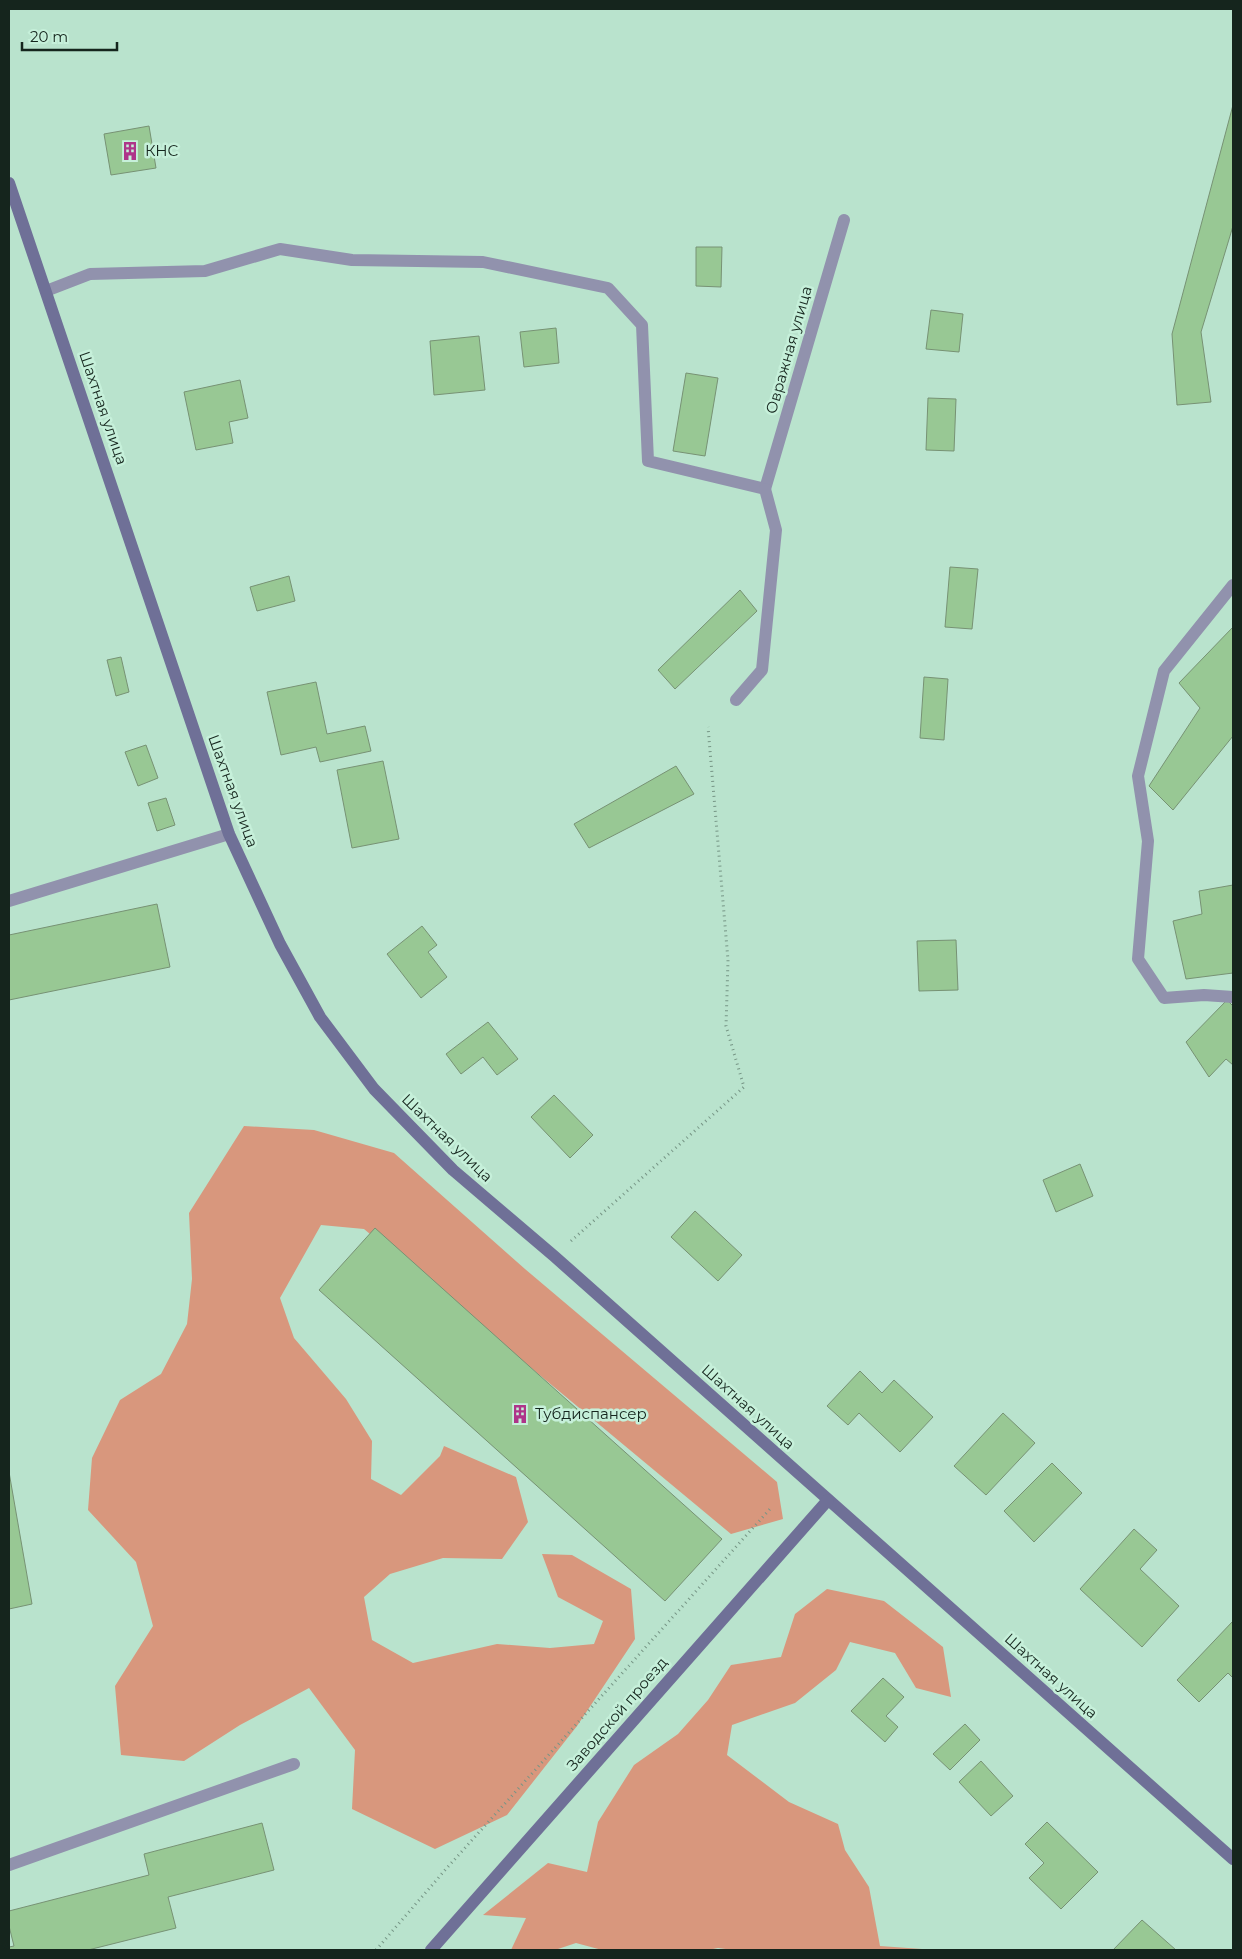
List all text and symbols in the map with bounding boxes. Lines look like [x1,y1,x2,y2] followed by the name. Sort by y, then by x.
[22,20,118,52] scale bar
[30,27,68,46] text: 20 m
[119,140,141,162] building icon: КНС
[145,141,179,160] place label: КНС
[761,284,816,416] street label: Овражная улица
[75,349,132,467] street label: Шахтная улица
[204,732,263,850] street label: Шахтная улица
[398,1090,497,1186] street label: Шахтная улица
[698,1360,799,1453] street label: Шахтная улица
[509,1403,531,1425] building icon: Тубдиспансер
[535,1404,647,1423] place label: Тубдиспансер
[1001,1629,1102,1722] street label: Шахтная улица
[562,1653,671,1774] street label: Заводской проезд

